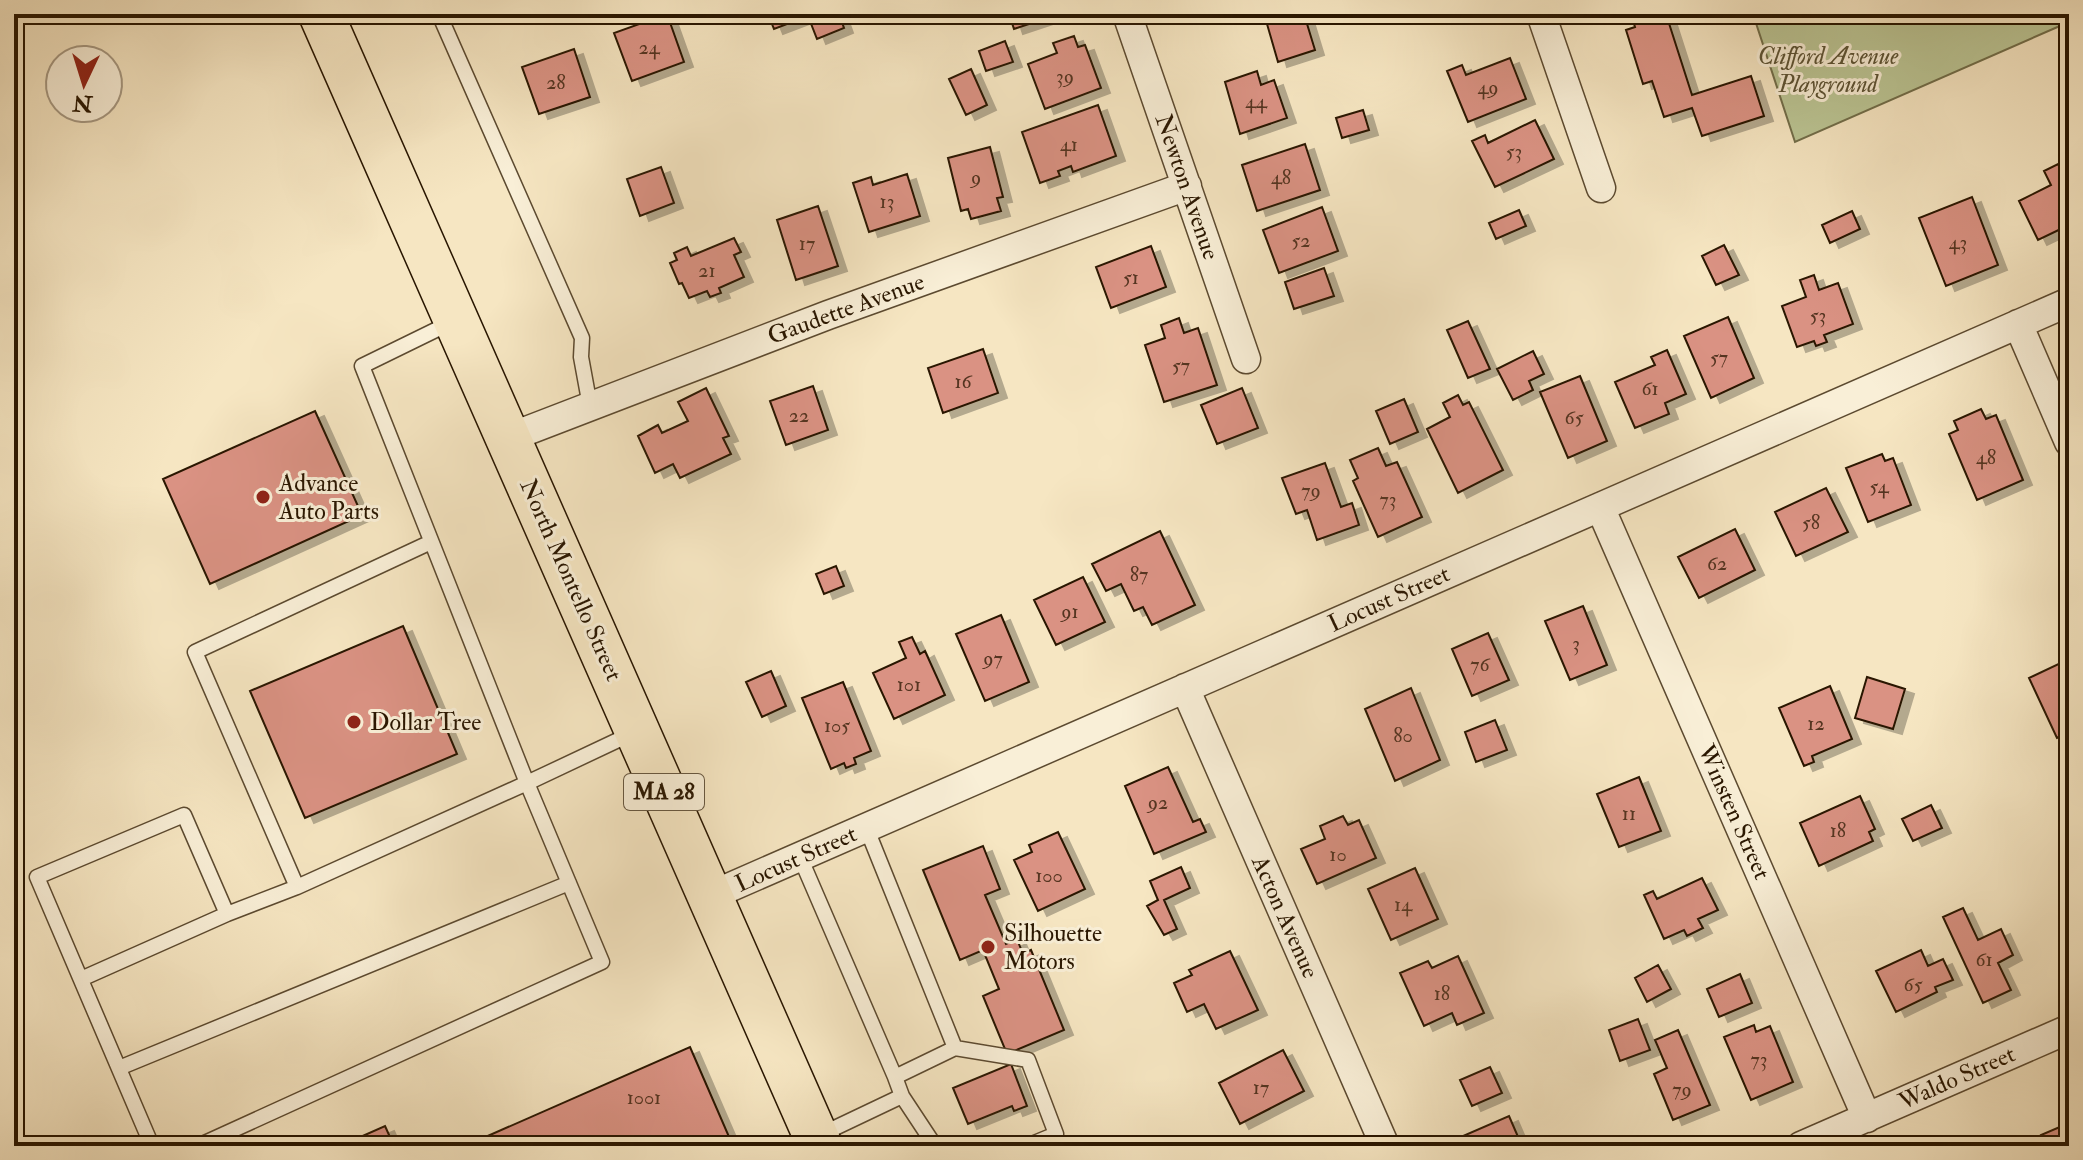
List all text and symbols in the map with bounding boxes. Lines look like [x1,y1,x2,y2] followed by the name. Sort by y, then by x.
[639,35,661,60] house number: 24
[1758,41,1899,100] park label: Clifford Avenue Playground
[44,44,124,124] north arrow
[1056,64,1074,89] house number: 39
[546,70,566,95] house number: 28
[1477,75,1499,100] house number: 49
[72,88,94,118] text: N
[1245,89,1268,114] house number: 44
[1148,110,1226,264] street label: Newton Avenue
[1060,132,1078,157] house number: 41
[1506,139,1522,164] house number: 53
[969,165,981,190] house number: 9
[1271,165,1291,190] house number: 48
[880,189,894,214] house number: 13
[1292,228,1310,253] house number: 52
[1949,230,1967,255] house number: 43
[799,231,815,256] house number: 17
[698,258,716,283] house number: 21
[1123,265,1139,290] house number: 51
[763,266,929,352] street label: Gaudette Avenue
[1810,303,1826,328] house number: 53
[1710,345,1728,370] house number: 57
[1172,353,1190,378] house number: 57
[954,369,972,394] house number: 16
[1641,376,1659,401] house number: 61
[789,403,809,428] house number: 22
[1565,405,1584,430] house number: 65
[1976,445,1996,470] house number: 48
[278,468,379,527] place label: Advance Auto Parts
[513,474,630,686] street label: North Montello Street
[1869,474,1890,499] house number: 54
[1301,478,1321,503] house number: 79
[1380,487,1396,512] house number: 73
[254,488,272,506] marker: Advance Auto Parts
[1802,510,1820,535] house number: 58
[1707,551,1727,576] house number: 62
[1323,558,1455,640] street label: Locust Street
[1130,562,1148,587] house number: 87
[1059,599,1079,624] house number: 91
[1572,631,1580,656] house number: 3
[981,646,1003,671] house number: 97
[1470,652,1491,677] house number: 76
[897,672,921,697] house number: 101
[370,707,481,738] place label: Dollar Tree
[1807,711,1825,736] house number: 12
[345,713,363,731] marker: Dollar Tree
[824,713,850,738] house number: 105
[1393,723,1413,748] house number: 80
[1690,739,1778,885] street label: Winsten Street
[624,774,704,810] road number: MA 28
[1146,790,1168,815] house number: 92
[1622,801,1636,826] house number: 11
[730,818,862,900] street label: Locust Street
[1830,818,1846,843] house number: 18
[1329,842,1347,867] house number: 10
[1244,850,1326,983] street label: Acton Avenue
[1035,863,1063,888] house number: 100
[1394,892,1413,917] house number: 14
[1004,918,1102,977] place label: Silhouette Motors
[979,938,997,956] marker: Silhouette Motors
[1975,947,1993,972] house number: 61
[1904,972,1923,997] house number: 65
[1434,981,1450,1006] house number: 18
[1893,1038,2020,1118] street label: Waldo Street
[1751,1047,1767,1072] house number: 73
[1253,1075,1269,1100] house number: 17
[1672,1077,1692,1102] house number: 79
[627,1085,661,1110] house number: 1001

